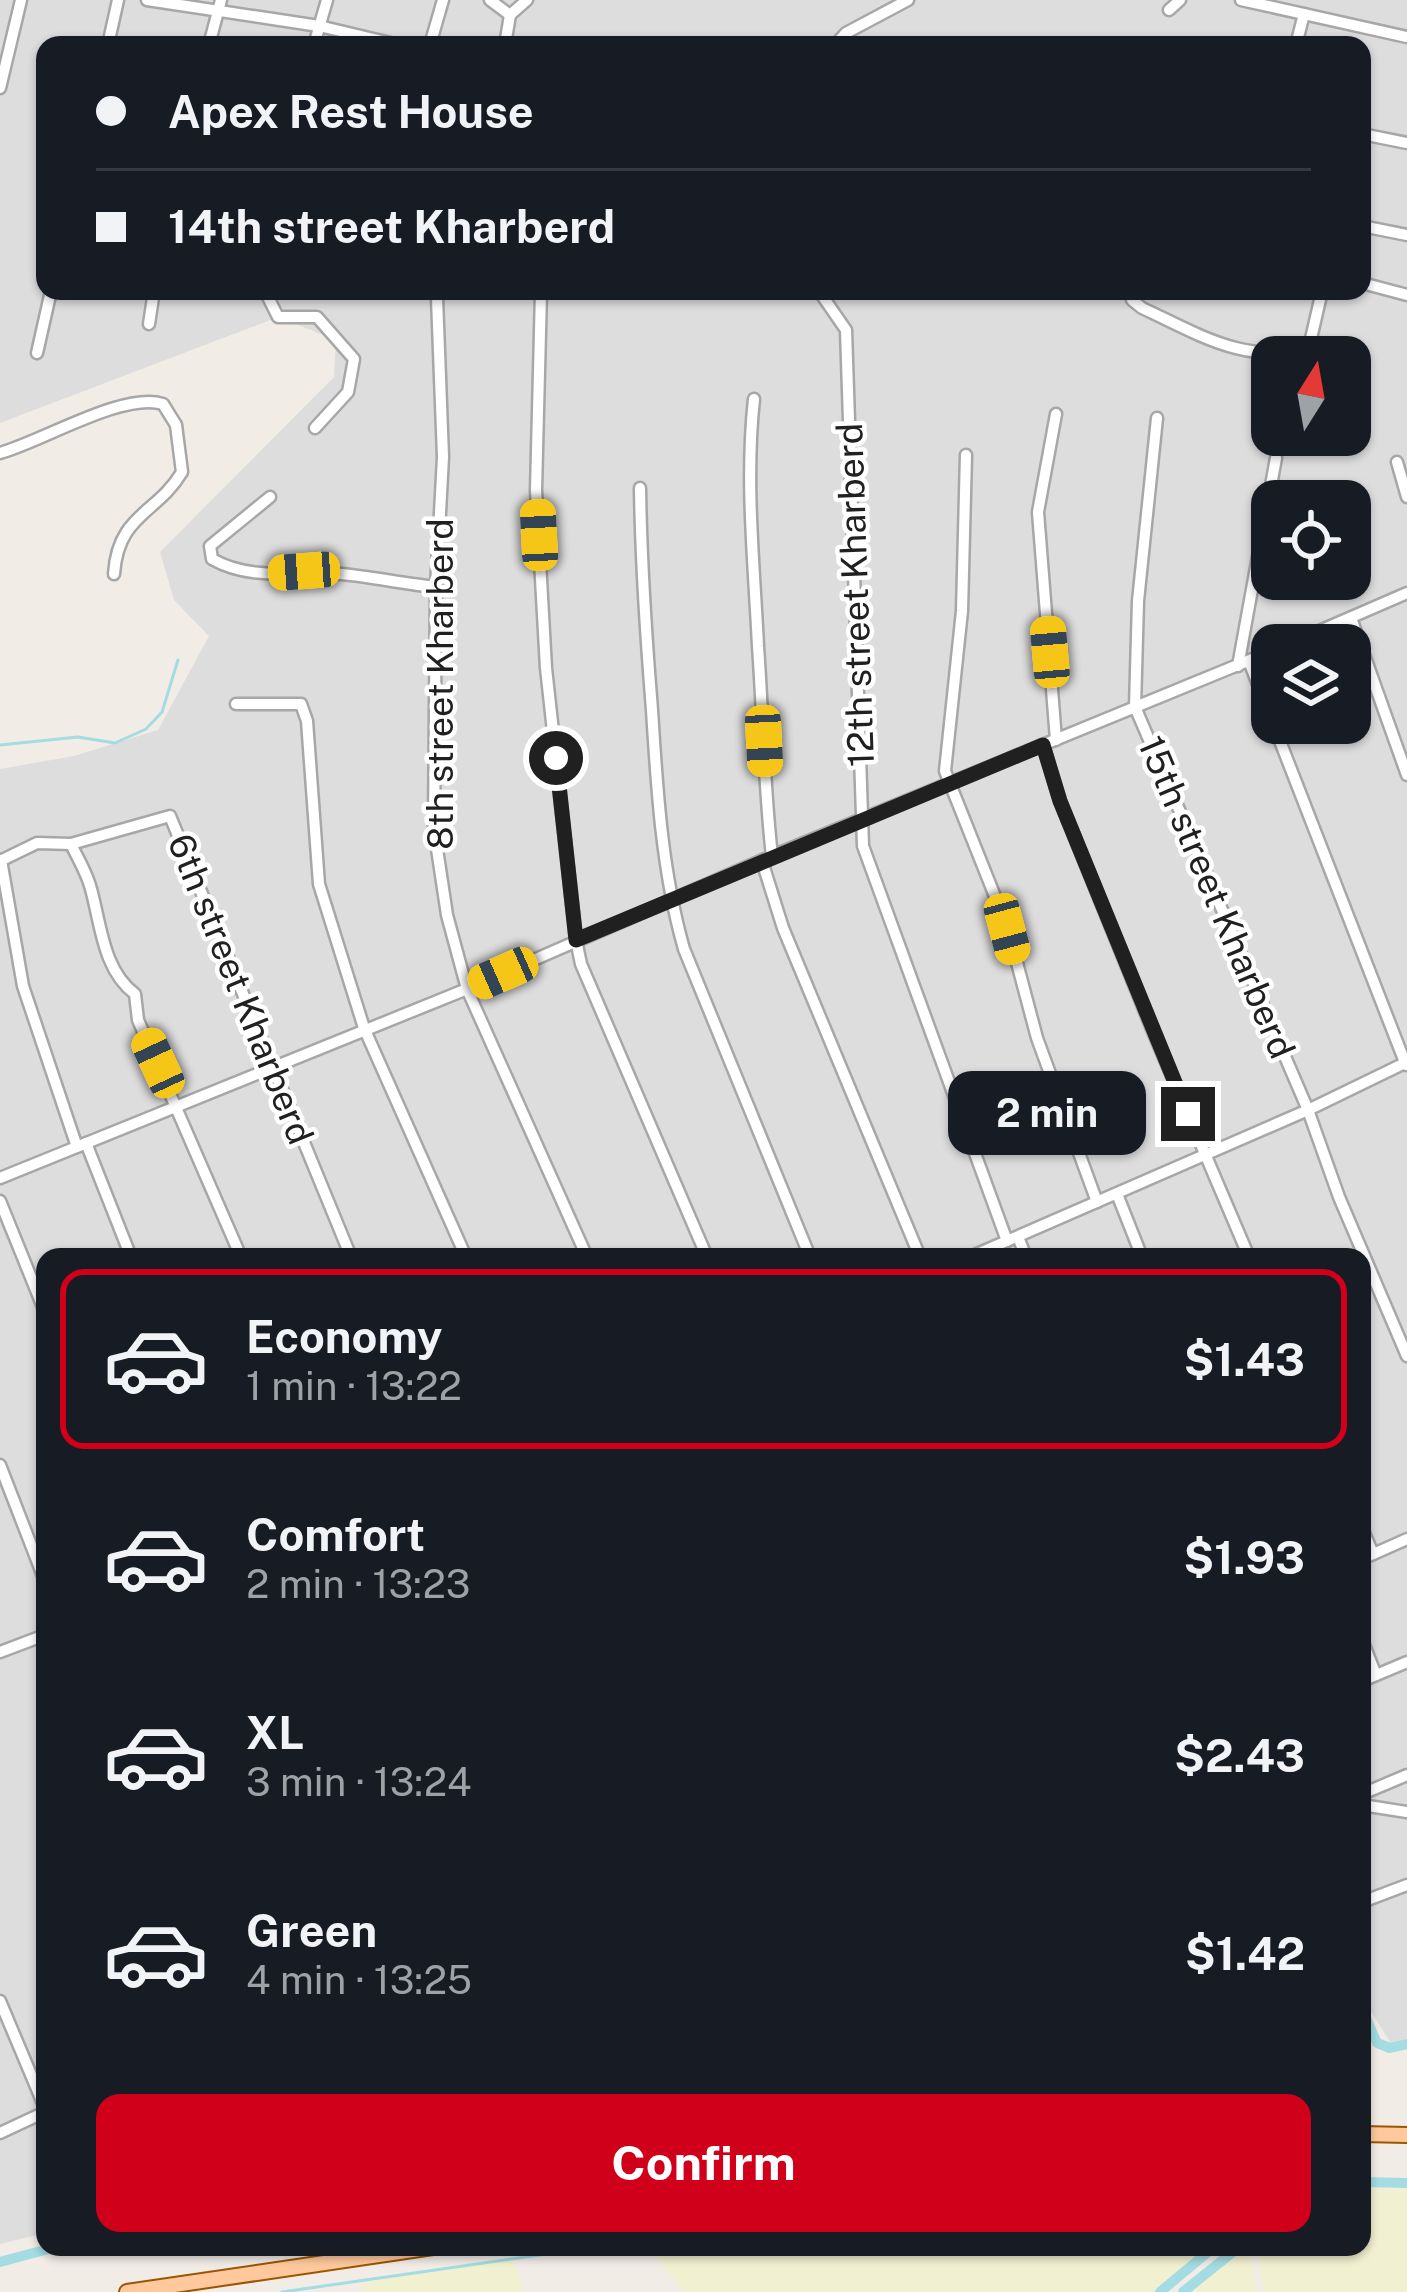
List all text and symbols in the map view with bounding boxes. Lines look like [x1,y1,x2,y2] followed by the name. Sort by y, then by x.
[168,85,534,138] text: Apex Rest House
[168,200,615,253] text: 14th street Kharberd
[1251,336,1371,456] north arrow
[1251,336,1371,744] map controls
[828,422,882,768] street label: 12th street Kharberd
[1251,480,1371,600] button: locate
[519,498,559,572] car
[419,518,461,850] street label: 8th street Kharberd
[267,551,341,591] car
[1029,615,1071,689] car
[1251,624,1371,744] button: layers
[744,704,784,778] car
[1130,730,1304,1064] street label: 15th street Kharberd
[529,731,583,785] route start
[160,828,322,1150] street label: 6th street Kharberd
[980,890,1034,968] car
[463,942,543,1004] car
[126,1023,190,1103] car
[948,1072,1146,1156] callout: 2 min
[1161,1087,1215,1141] route end
[996,1090,1098,1136] text: 2 min
[102,1305,210,1413] icon: car
[246,1310,442,1363] text: Economy
[1184,1333,1305,1386] text: $1.43
[246,1363,462,1409] text: 1 min · 13:22
[102,1503,210,1611] icon: car
[246,1508,425,1561] text: Comfort
[1184,1531,1305,1584] text: $1.93
[246,1561,470,1607] text: 2 min · 13:23
[102,1701,210,1809] icon: car
[246,1706,304,1759] text: XL
[1174,1729,1305,1782] text: $2.43
[246,1759,472,1805] text: 3 min · 13:24
[102,1899,210,2007] icon: car
[246,1904,377,1957] text: Green
[1185,1927,1305,1980] text: $1.42
[246,1957,472,2003] text: 4 min · 13:25
[96,2094,1311,2232] button: Confirm

